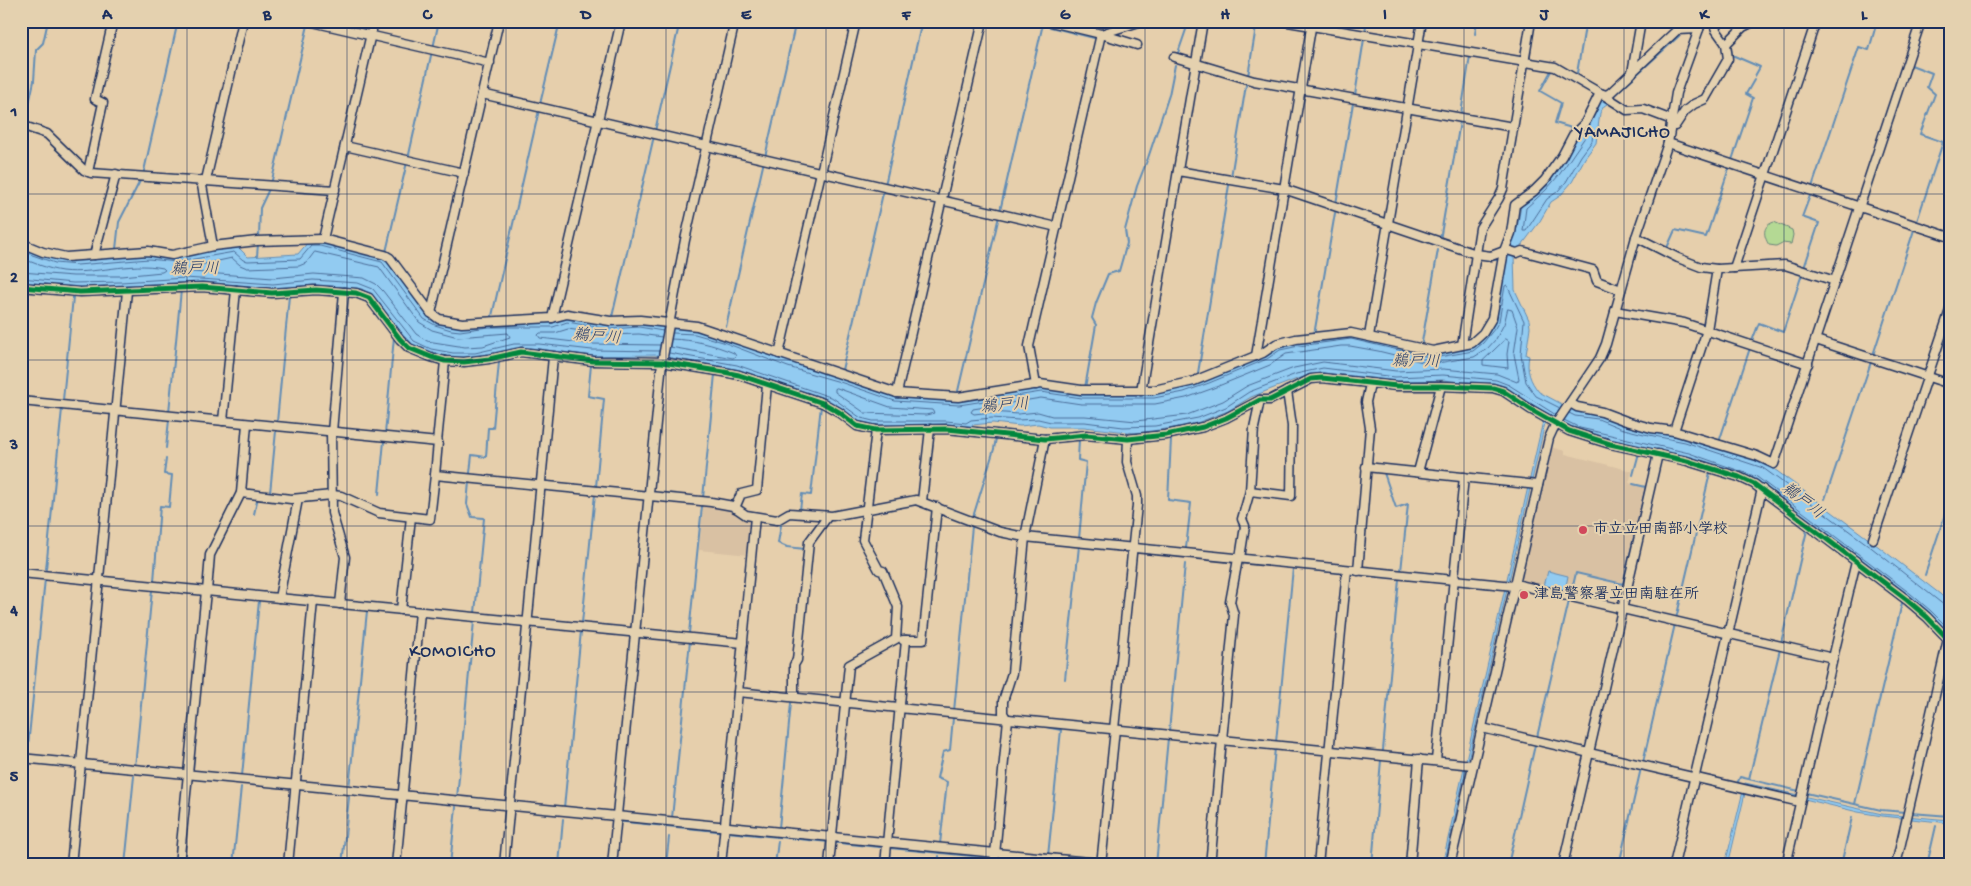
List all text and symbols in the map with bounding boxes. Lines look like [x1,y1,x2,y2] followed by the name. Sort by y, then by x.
[101,7,113,26] text: A
[262,7,272,26] text: B
[422,7,433,26] text: C
[579,7,592,26] text: D
[741,7,752,26] text: E
[901,7,912,26] text: F
[1060,7,1071,26] text: G
[1220,7,1230,26] text: H
[1383,7,1387,26] text: I
[1539,7,1550,26] text: J
[1699,7,1711,26] text: K
[1861,7,1868,26] text: L
[10,104,17,123] text: 1
[1573,123,1671,144] district label: YAMAJICHO
[171,259,219,280] water label: 鵜戸川
[10,270,18,289] text: 2
[572,324,622,350] water label: 鵜戸川
[1392,351,1440,373] water label: 鵜戸川
[980,394,1030,418] water label: 鵜戸川
[9,437,18,456] text: 3
[1777,478,1828,524] water label: 鵜戸川
[1593,520,1728,539] place label: 市立立田南部小学校
[1577,524,1589,536] marker: 市立立田南部小学校
[1534,585,1699,604] place label: 津島警察署立田南駐在所
[1518,589,1530,601] marker: 津島警察署立田南駐在所
[9,603,18,622] text: 4
[409,642,497,663] district label: KOMOICHO
[10,769,19,788] text: 5

